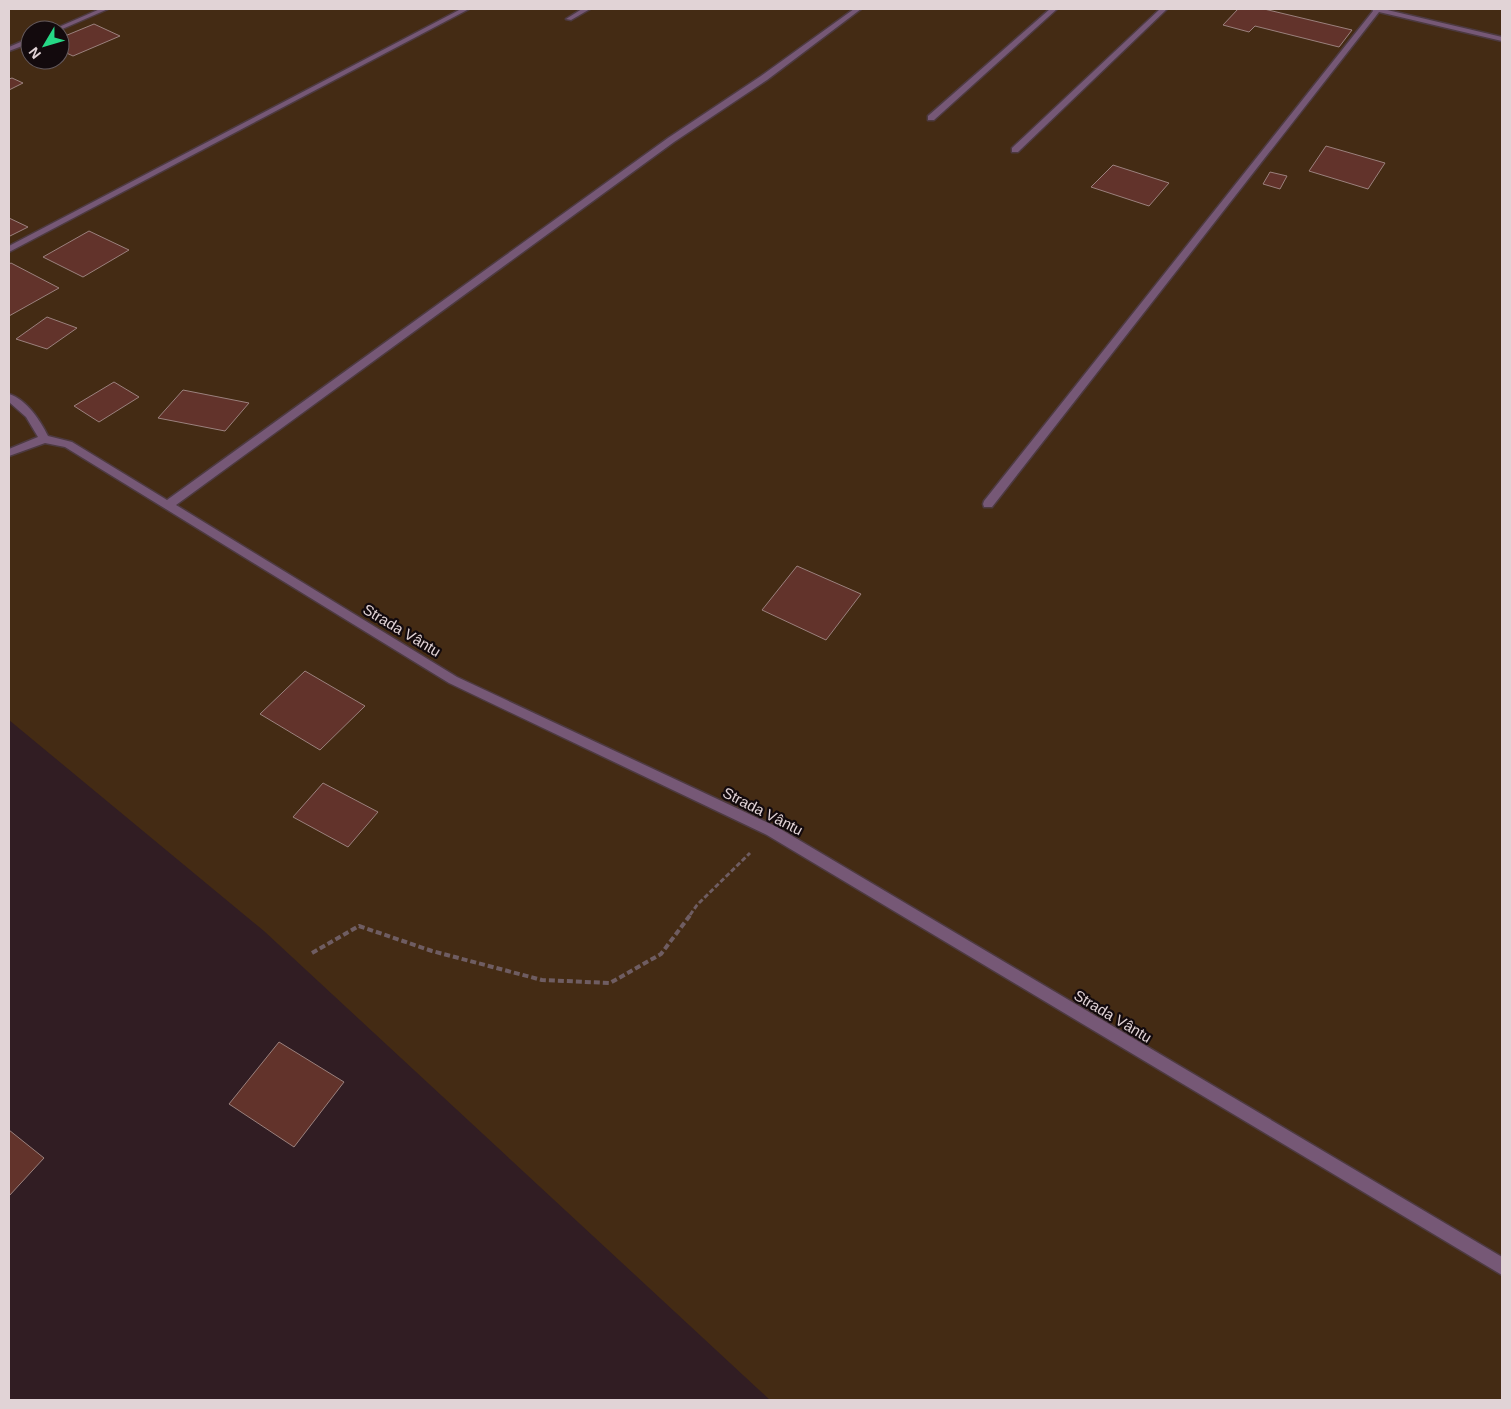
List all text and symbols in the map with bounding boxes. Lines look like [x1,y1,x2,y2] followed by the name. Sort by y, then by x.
[20,20,70,70] north arrow
[25,44,44,62] text: N
[360,600,444,660] street label: Strada Vântu
[720,784,806,838] street label: Strada Vântu
[1071,986,1155,1046] street label: Strada Vântu

